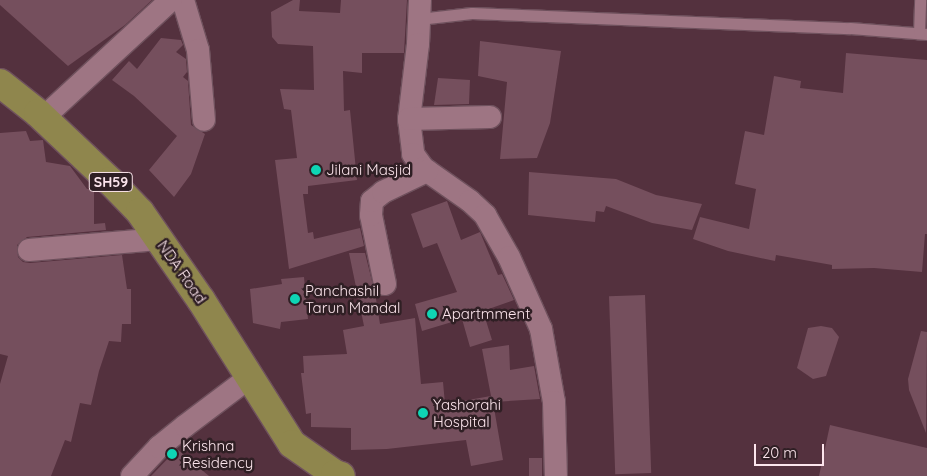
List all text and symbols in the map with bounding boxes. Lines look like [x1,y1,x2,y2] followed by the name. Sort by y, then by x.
[326,161,411,179] place label: Jilani Masjid
[310,164,322,176] marker: Jilani Masjid
[88,170,134,193] road number: SH59
[154,237,210,307] street label: NDA Road
[305,281,401,316] place label: Panchashil Tarun Mandal
[289,293,301,305] marker: Panchashil Tarun Mandal
[442,305,530,323] place label: Apartmment
[426,308,438,320] marker: Apartmment
[433,395,501,430] place label: Yashorahi Hospital
[417,407,429,419] marker: Yashorahi Hospital
[757,434,827,466] scale bar
[182,436,253,471] place label: Krishna Residency
[762,443,797,462] text: 20 m
[166,448,178,460] marker: Krishna Residency

